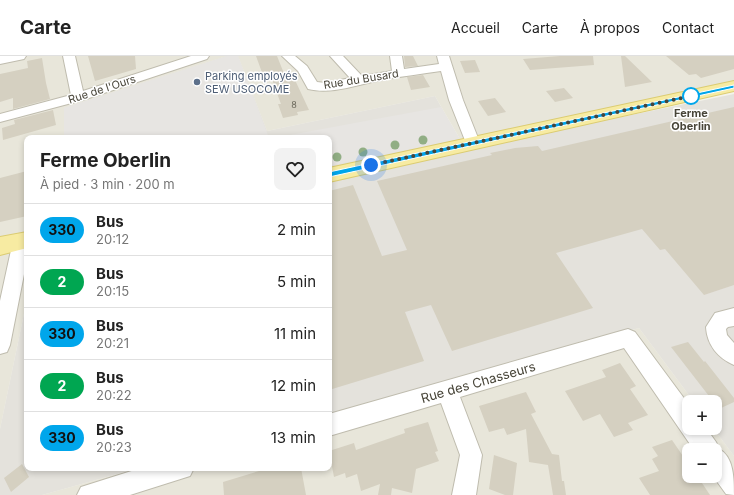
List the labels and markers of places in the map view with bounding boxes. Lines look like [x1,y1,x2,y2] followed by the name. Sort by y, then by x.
[205,69,298,96] place label: Parking employés SEW USOCOME
[192,77,202,87] marker: Parking employés SEW USOCOME
[682,87,700,105] marker: Ferme Oberlin
[671,106,711,133] place label: Ferme Oberlin

